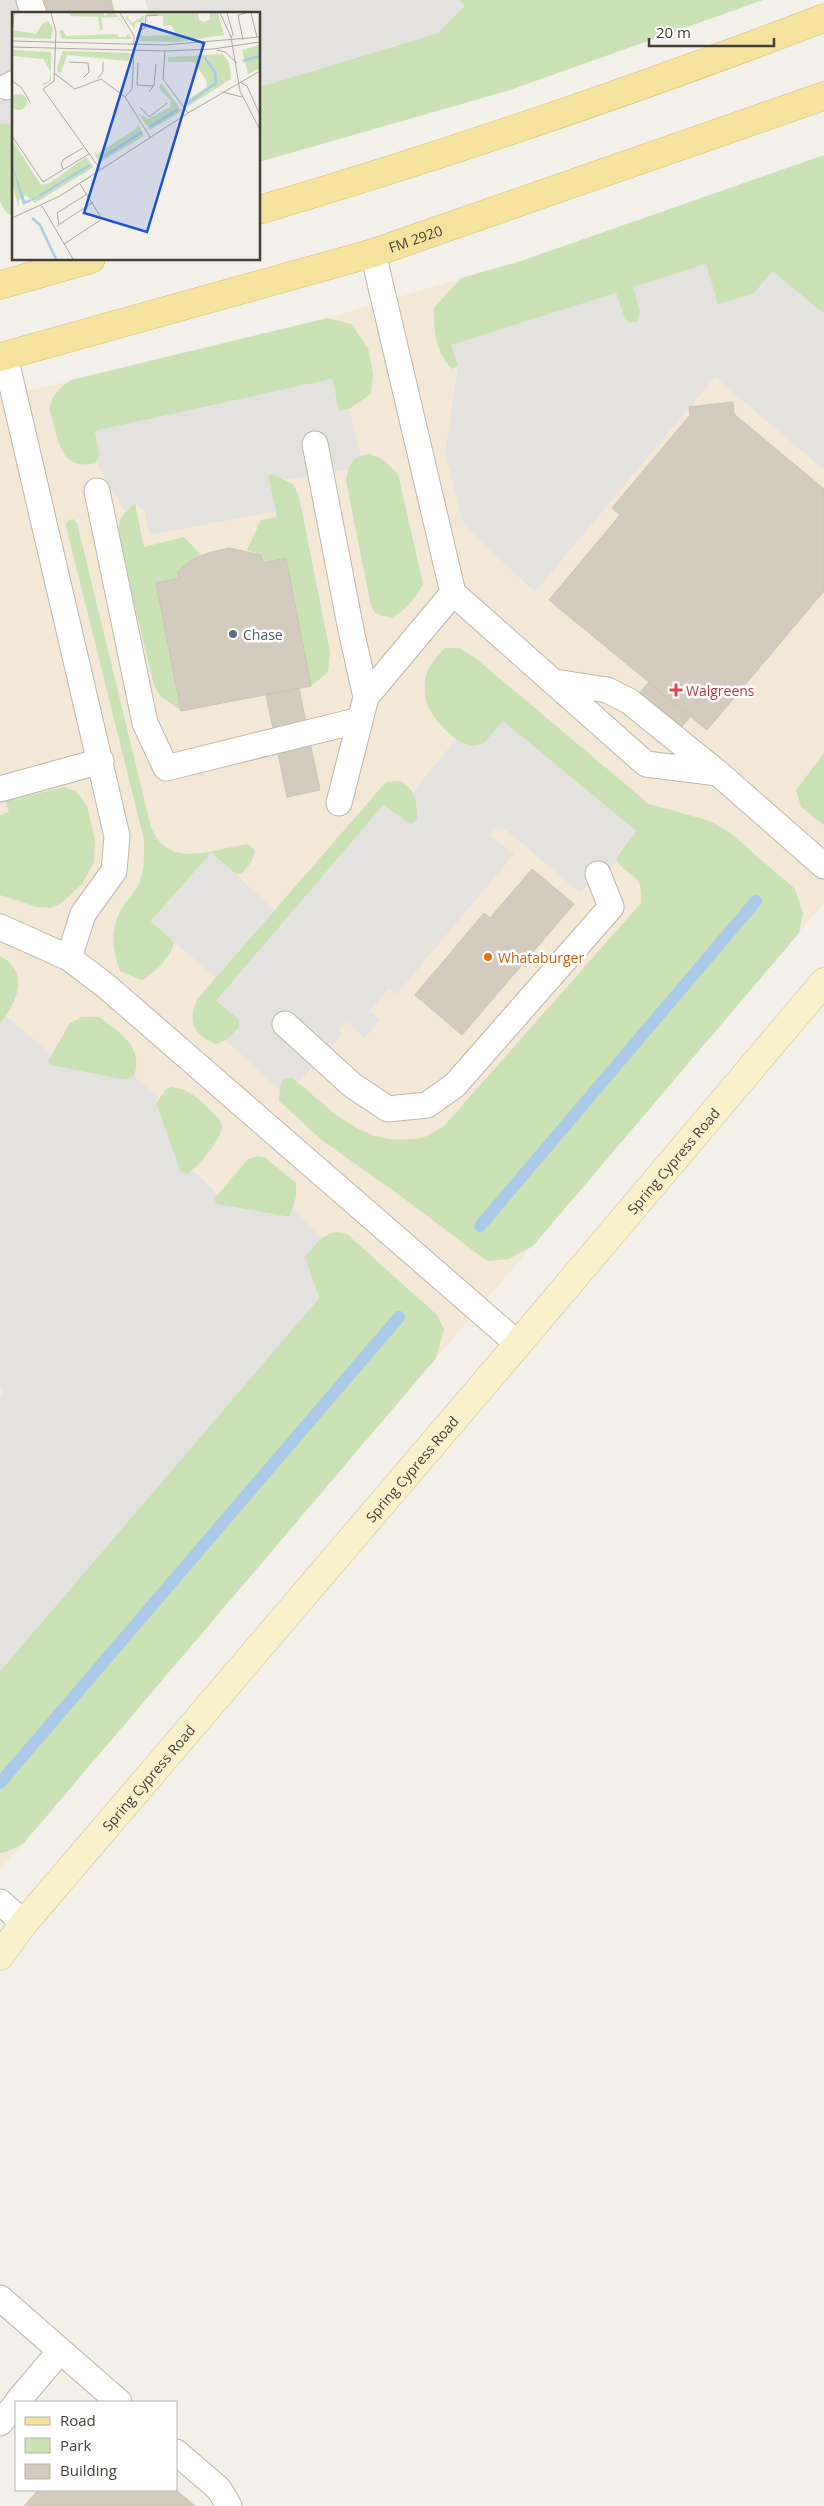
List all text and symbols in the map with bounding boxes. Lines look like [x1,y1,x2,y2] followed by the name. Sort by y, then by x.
[12,12,260,260] inset map
[649,15,774,47] scale bar
[656,22,691,42] text: 20 m
[386,220,445,256] street label: FM 2920
[243,625,283,644] place label: Chase
[227,628,239,640] marker: Chase
[686,681,755,700] place label: Walgreens
[670,684,682,696] marker: Walgreens
[498,948,584,967] place label: Whataburger
[482,951,494,963] marker: Whataburger
[623,1103,723,1218] street label: Spring Cypress Road
[361,1412,462,1526] street label: Spring Cypress Road
[97,1720,199,1835] street label: Spring Cypress Road
[15,2401,178,2491] legend
[60,2410,96,2430] text: Road
[60,2435,91,2455] text: Park
[60,2460,117,2480] text: Building

